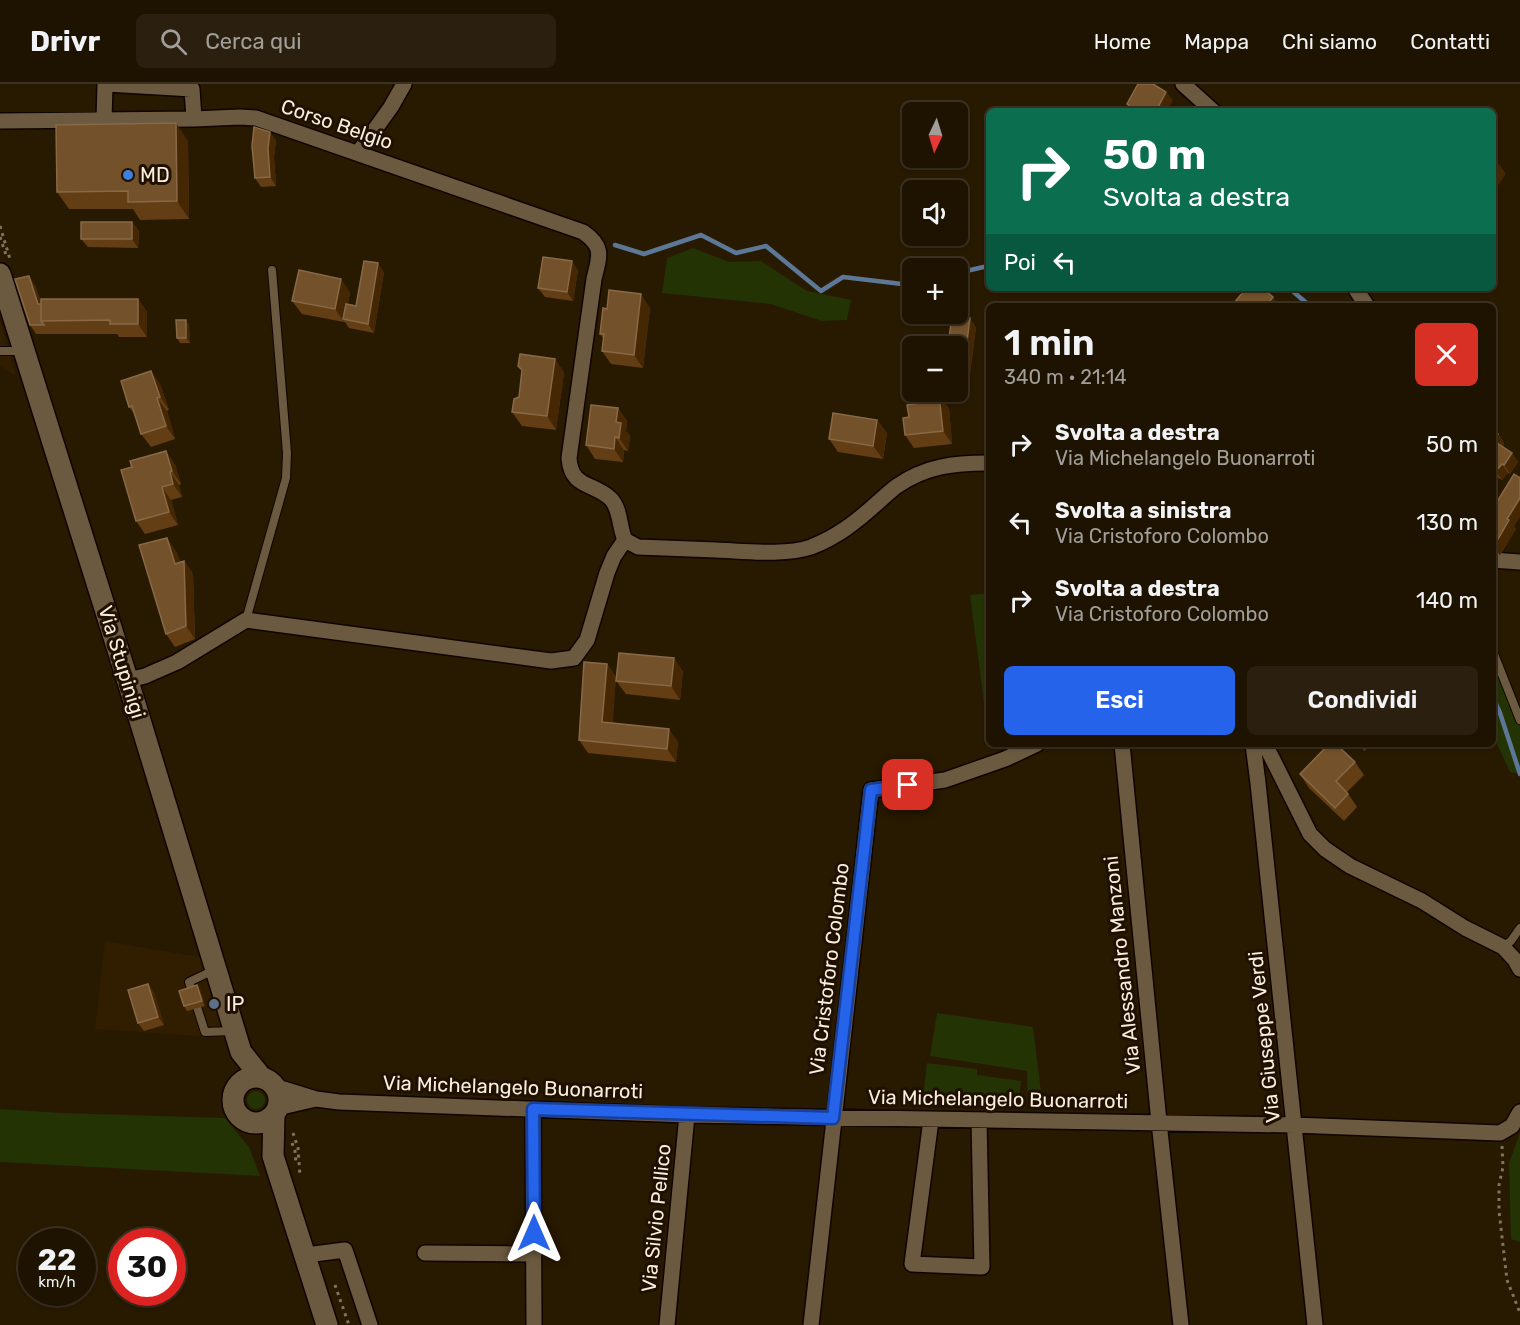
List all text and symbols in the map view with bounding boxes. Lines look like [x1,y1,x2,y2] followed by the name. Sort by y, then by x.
[136,14,556,68] search box
[30,25,100,58] text: Drivr
[157,25,190,58] icon: search
[205,28,302,55] text: Cerca qui
[1094,29,1151,54] text: Home
[1184,29,1249,54] text: Mappa
[1282,29,1377,54] text: Chi siamo
[1410,29,1490,54] text: Contatti
[278,94,396,154] street label: Corso Belgio
[902,102,968,168] north arrow
[902,102,968,402] map controls
[1103,130,1206,180] text: 50 m
[1004,132,1082,210] icon: right
[140,163,170,187] place label: MD
[121,168,135,182] marker: MD
[902,180,968,246] button: sound
[1103,181,1290,213] text: Svolta a destra
[1048,246,1081,279] icon: left
[1004,249,1036,276] text: Poi
[902,258,968,324] button: +
[1004,321,1095,364] text: 1 min
[1415,323,1478,386] button: close
[902,336,968,402] button: −
[1004,365,1127,389] text: 340 m · 21:14
[1055,419,1220,446] text: Svolta a destra
[1004,428,1037,461] icon: right
[1426,431,1478,458] text: 50 m
[1055,446,1315,470] text: Via Michelangelo Buonarroti
[1055,497,1232,524] text: Svolta a sinistra
[1004,506,1037,539] icon: left
[1416,509,1478,536] text: 130 m
[1055,524,1269,548] text: Via Cristoforo Colombo
[1055,575,1220,602] text: Svolta a destra
[1004,584,1037,617] icon: right
[1416,587,1478,614] text: 140 m
[1055,602,1269,626] text: Via Cristoforo Colombo
[93,603,151,721] street label: Via Stupinigi
[1004,666,1235,735] button: Esci
[1247,666,1478,735] button: Condividi
[882,759,933,810] pin
[891,768,924,801] icon: arrive
[1099,855,1145,1075] street label: Via Alessandro Manzoni
[804,861,854,1077] street label: Via Cristoforo Colombo
[1243,950,1285,1124] street label: Via Giuseppe Verdi
[226,992,244,1016] place label: IP
[207,997,221,1011] marker: IP
[382,1070,644,1104] street label: Via Michelangelo Buonarroti
[868,1085,1128,1113] street label: Via Michelangelo Buonarroti
[636,1143,676,1293] street label: Via Silvio Pellico
[502,1201,566,1265] position arrow
[108,1228,186,1306] speed limit sign: 30
[38,1242,77,1278] text: 22
[38,1273,76,1291] text: km/h

